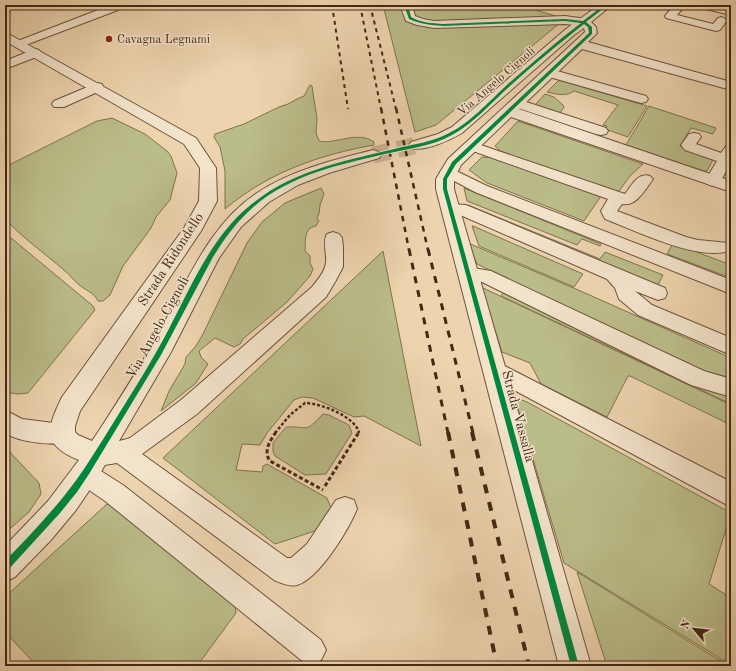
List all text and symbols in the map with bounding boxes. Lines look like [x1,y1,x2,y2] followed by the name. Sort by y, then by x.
[104,34,114,44] marker: Cavagna Legnami
[117,34,210,46] place label: Cavagna Legnami
[456,45,538,118] street label: Via Angelo Cignoli
[135,210,206,309] street label: Strada Ridondello
[124,274,192,381] street label: Via Angelo Cignoli
[499,369,537,464] street label: Strada Vassalla
[674,609,714,649] north arrow
[680,618,694,631] text: N

